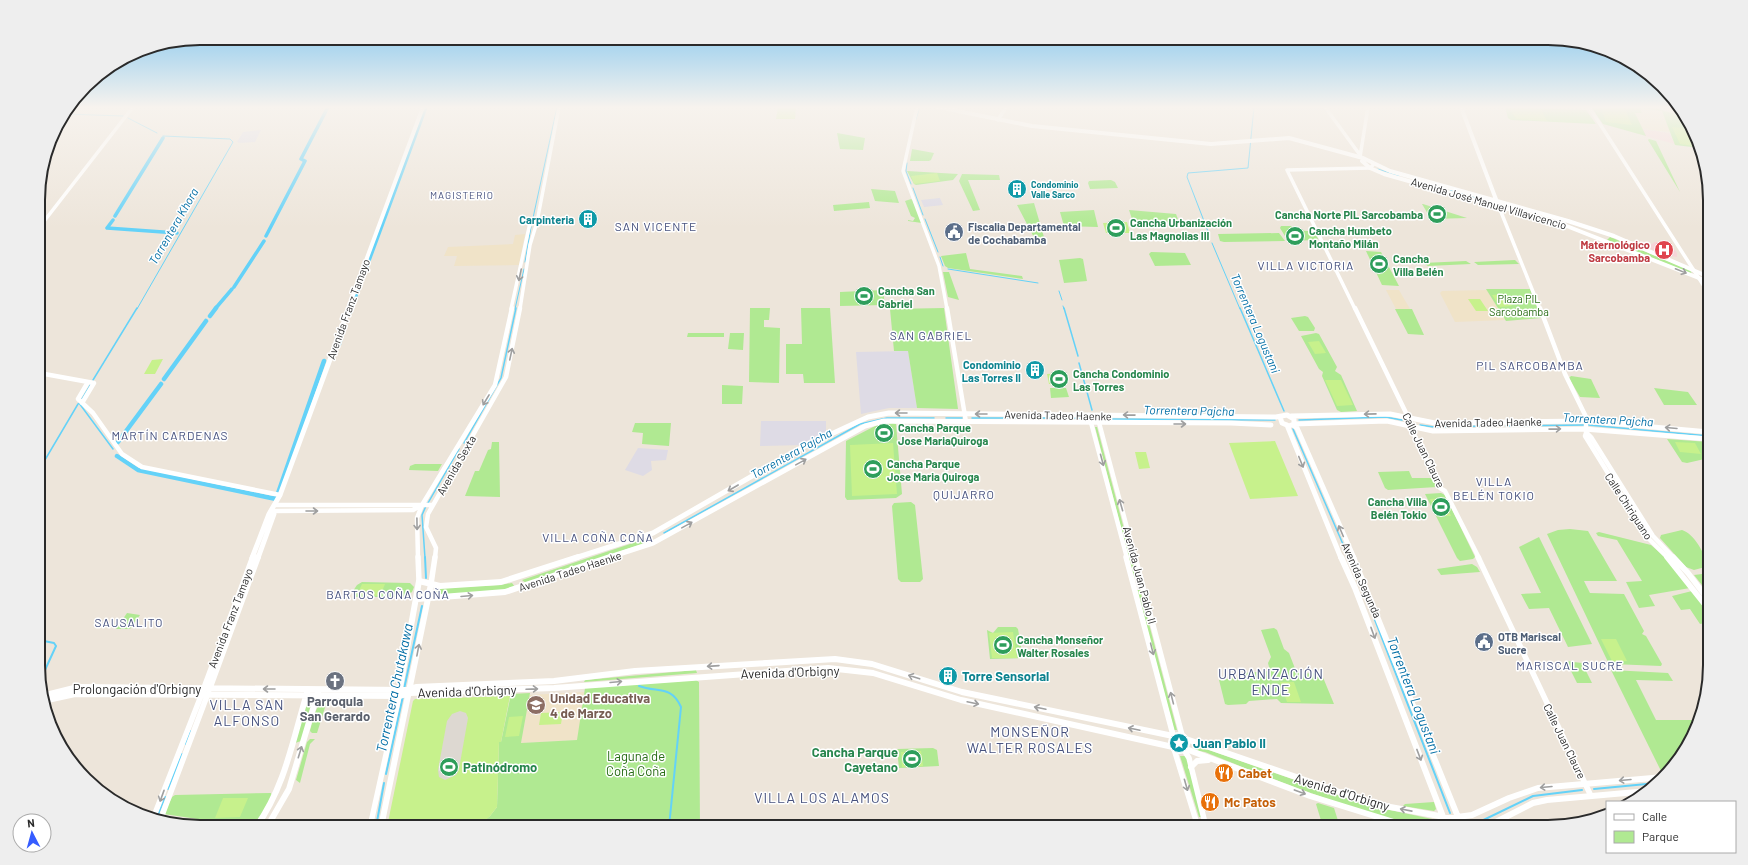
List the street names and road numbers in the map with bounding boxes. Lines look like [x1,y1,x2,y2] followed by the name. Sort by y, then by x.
[1410,175,1568,231] street label: Avenida José Manuel Villavicencio
[324,257,372,361] street label: Avenida Franz Tamayo
[1004,408,1112,422] street label: Avenida Tadeo Haenke
[1400,410,1448,490] street label: Calle Juan Claure
[1434,415,1542,429] street label: Avenida Tadeo Haenke
[434,433,478,497] street label: Avenida Sexta
[1603,470,1655,542] street label: Calle Chiriguano
[1121,525,1159,625] street label: Avenida Juan Pablo II
[1340,540,1384,620] street label: Avenida Segunda
[517,548,623,594] street label: Avenida Tadeo Haenke
[205,566,255,670] street label: Avenida Franz Tamayo
[740,662,840,682] street label: Avenida d'Orbigny
[73,681,201,697] street label: Prolongación d'Orbigny
[417,681,517,701] street label: Avenida d'Orbigny
[1541,701,1589,781] street label: Calle Juan Claure
[1292,770,1392,814] street label: Avenida d'Orbigny

